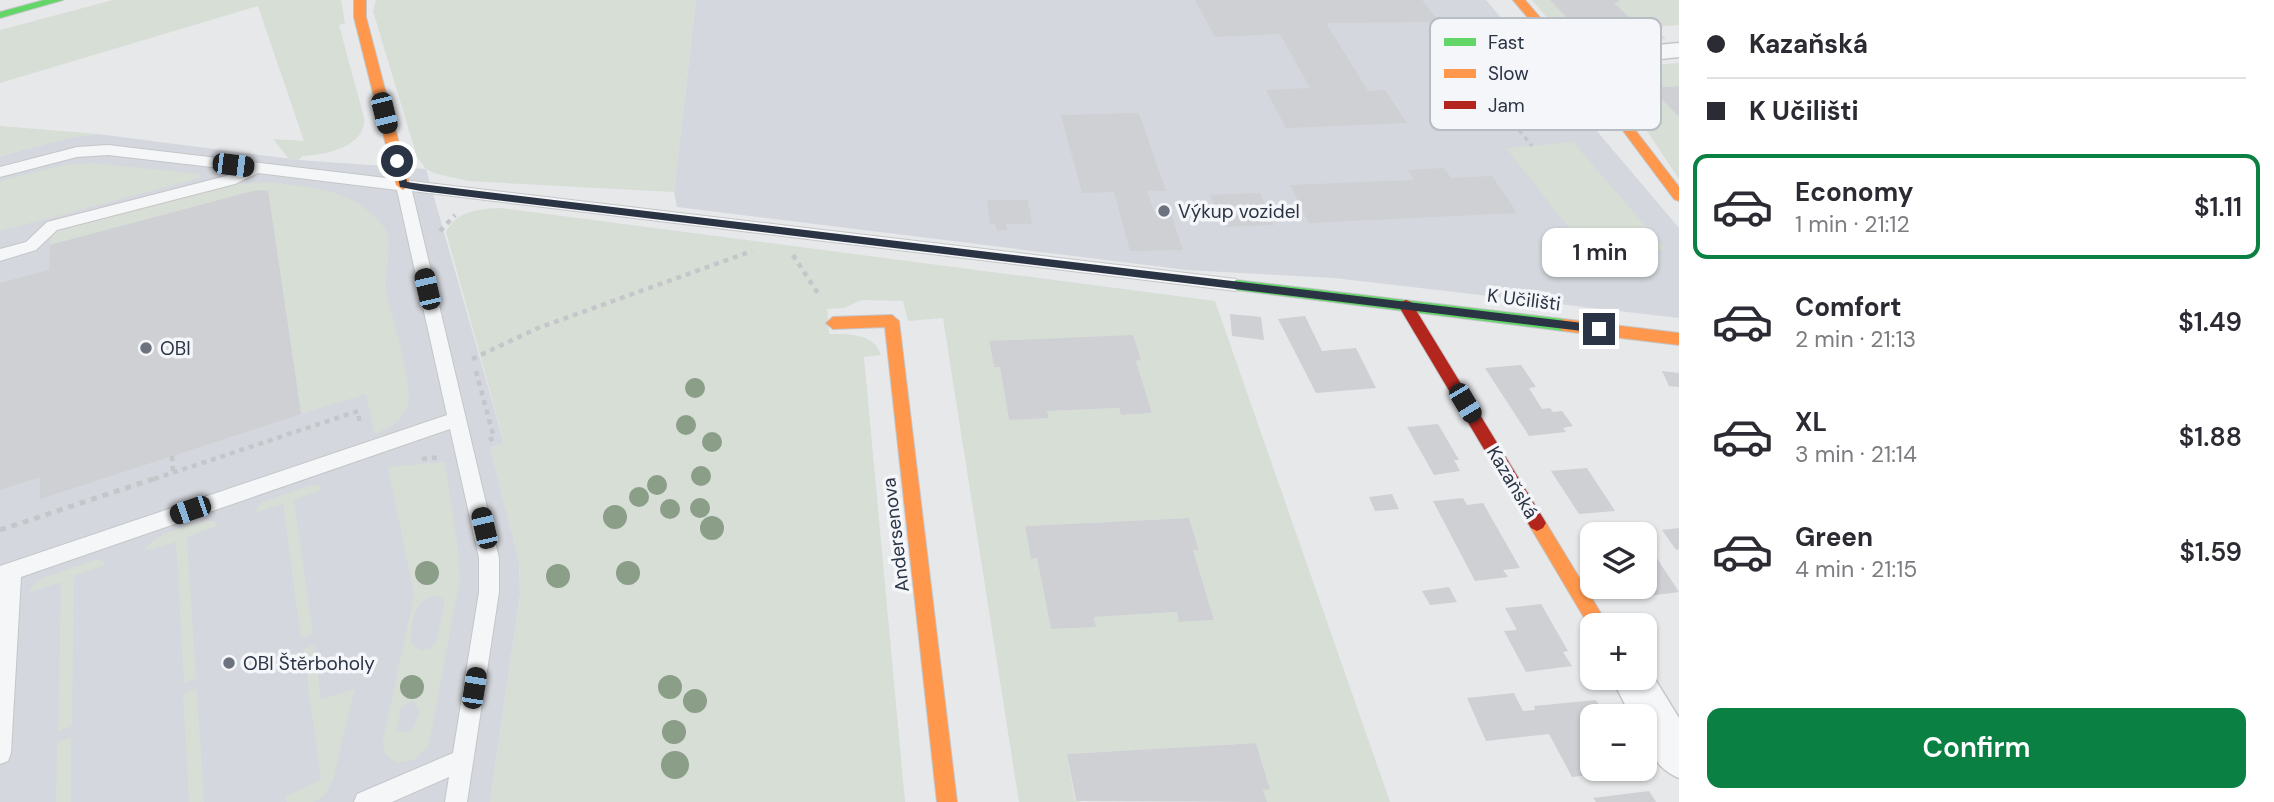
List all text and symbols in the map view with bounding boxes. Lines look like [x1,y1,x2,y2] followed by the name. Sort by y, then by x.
[1430,18,1661,130] legend
[1749,27,1868,61] text: Kazaňská
[1488,30,1524,55] text: Fast
[1488,61,1529,86] text: Slow
[369,90,400,136] car
[1488,93,1525,118] text: Jam
[1749,94,1859,128] text: K Učilišti
[381,145,413,177] route start
[211,152,256,178] car
[1711,175,1774,238] icon: car
[1795,175,1913,209] text: Economy
[2194,190,2242,224] text: $1.11
[1178,199,1300,224] place label: Výkup vozidel
[1156,203,1172,219] marker: Výkup vozidel
[1795,209,1910,239] text: 1 min · 21:12
[1541,228,1657,276] callout: 1 min
[1573,237,1627,267] text: 1 min
[413,266,442,312] car
[1486,283,1562,316] street label: K Učilišti
[1711,290,1774,353] icon: car
[1795,290,1901,324] text: Comfort
[2178,305,2242,339] text: $1.49
[1583,313,1615,345] route end
[1795,324,1916,354] text: 2 min · 21:13
[160,336,191,361] place label: OBI
[138,340,154,356] marker: OBI
[1446,380,1485,426] car
[1711,405,1774,468] icon: car
[1795,405,1827,439] text: XL
[2179,420,2242,454] text: $1.88
[1795,439,1917,469] text: 3 min · 21:14
[1481,441,1544,523] street label: Kazaňská
[876,476,915,594] street label: Andersenova
[167,493,214,527] car
[470,505,499,551] car
[1711,520,1774,583] icon: car
[1795,520,1873,554] text: Green
[1580,522,1657,781] map controls
[1580,522,1657,599] button: layers
[2179,535,2242,569] text: $1.59
[1795,554,1917,584] text: 4 min · 21:15
[1580,613,1657,690] button: +
[243,651,375,676] place label: OBI Štěrboholy
[221,655,237,671] marker: OBI Štěrboholy
[461,666,488,710] car
[1580,704,1657,781] button: −
[1707,708,2246,788] button: Confirm

